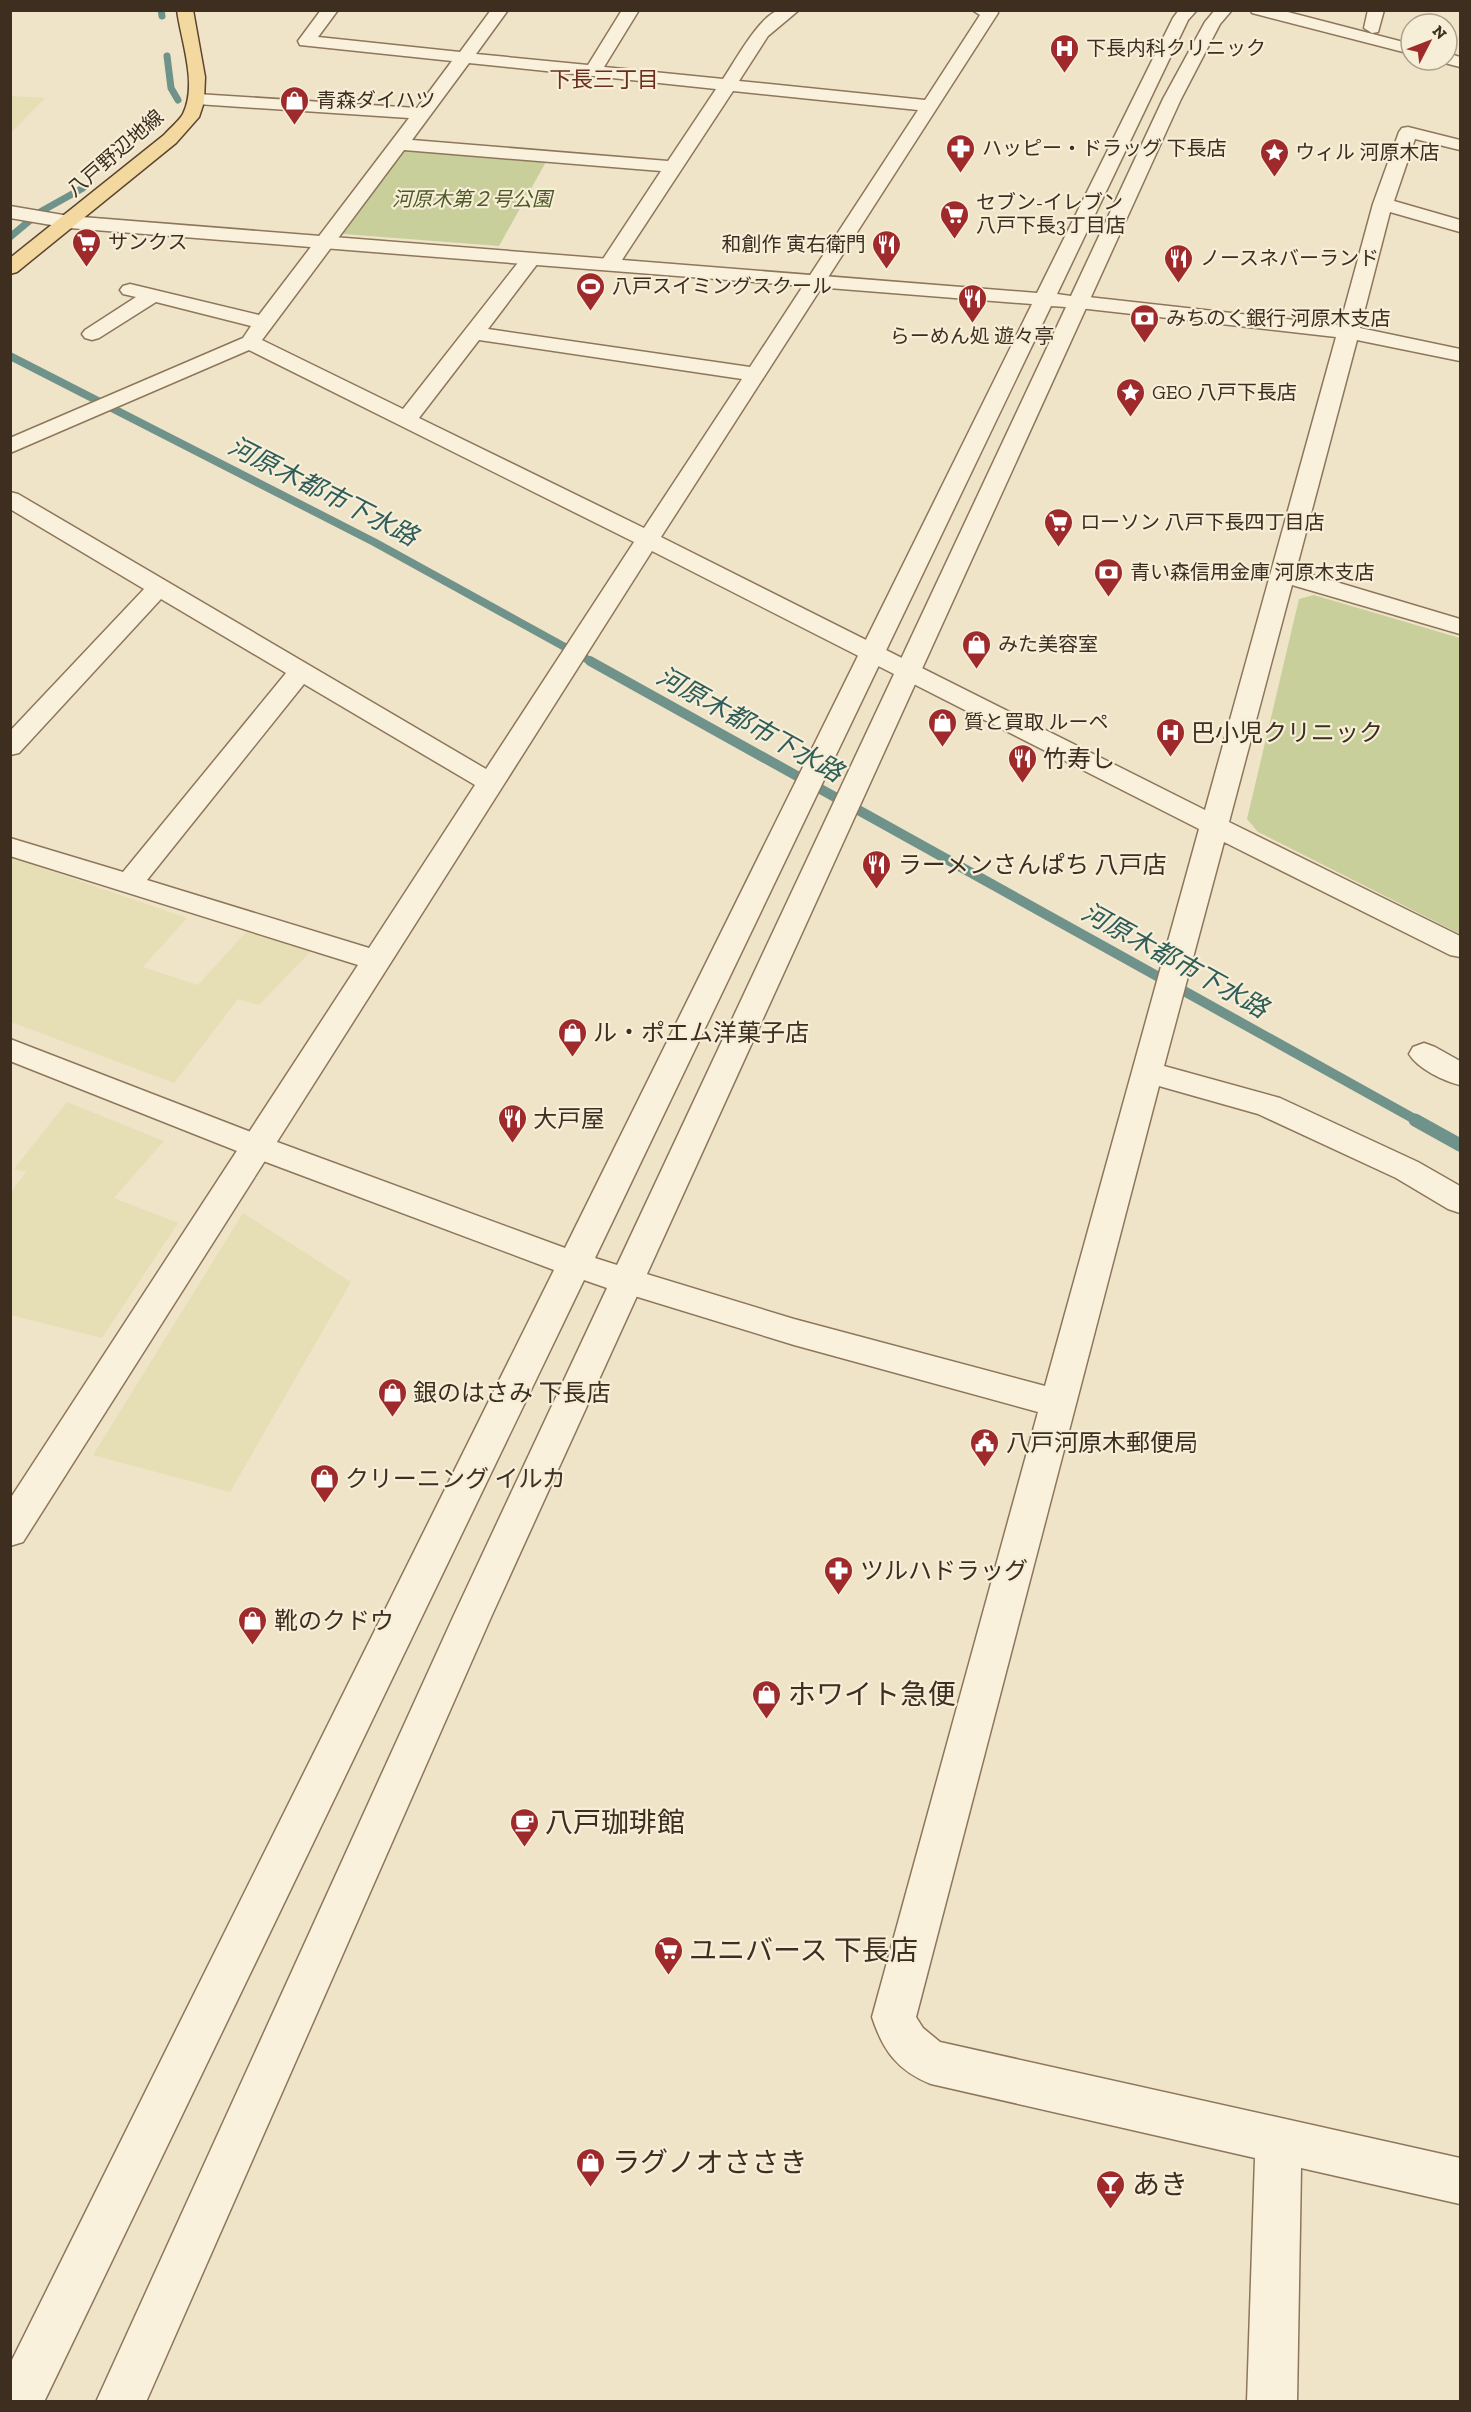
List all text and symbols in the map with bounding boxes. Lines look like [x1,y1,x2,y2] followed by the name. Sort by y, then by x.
[1399,12,1459,72] north arrow
[1429,21,1451,43] text: N
[1049,32,1081,74] hospital icon: 下長内科クリニック
[1086,36,1266,60] place label: 下長内科クリニック
[549,66,659,93] district label: 下長三丁目
[279,84,311,126] shop icon: 青森ダイハツ
[316,88,436,112] place label: 青森ダイハツ
[62,105,168,201] street label: 八戸野辺地線
[945,132,977,174] pharmacy icon: ハッピー・ドラッグ 下長店
[982,136,1227,160] place label: ハッピー・ドラッグ 下長店
[1258,136,1290,178] place icon: ウィル 河原木店
[1295,140,1440,164] place label: ウィル 河原木店
[392,187,555,211] park label: 河原木第２号公園
[976,190,1126,237] place label: セブン-イレブン 八戸下長3丁目店
[939,198,971,240] supermarket icon: セブン-イレブン 八戸下長3丁目店
[71,226,103,268] supermarket icon: サンクス
[871,228,903,270] restaurant icon: 和創作 寅右衛門
[108,230,187,254] place label: サンクス
[721,232,866,256] place label: 和創作 寅右衛門
[1163,242,1195,284] restaurant icon: ノースネバーランド
[1200,246,1379,270] place label: ノースネバーランド
[575,270,607,312] sports icon: 八戸スイミングスクール
[612,274,832,298] place label: 八戸スイミングスクール
[956,282,988,324] restaurant icon: らーめん処 遊々亭
[1129,302,1161,344] bank icon: みちのく銀行 河原木支店
[1166,306,1391,330] place label: みちのく銀行 河原木支店
[890,324,1054,348] place label: らーめん処 遊々亭
[1115,376,1147,418] place icon: GEO 八戸下長店
[1152,380,1297,404] place label: GEO 八戸下長店
[223,430,425,553] water label: 河原木都市下水路
[1043,506,1075,548] supermarket icon: ローソン 八戸下長四丁目店
[1080,510,1325,534] place label: ローソン 八戸下長四丁目店
[1093,556,1125,598] bank icon: 青い森信用金庫 河原木支店
[1130,560,1375,584] place label: 青い森信用金庫 河原木支店
[961,628,993,670] shop icon: みた美容室
[998,632,1098,656] place label: みた美容室
[651,660,850,789] water label: 河原木都市下水路
[927,706,959,748] shop icon: 質と買取 ルーペ
[964,710,1109,734] place label: 質と買取 ルーペ
[1154,716,1186,758] hospital icon: 巴小児クリニック
[1191,718,1383,747] place label: 巴小児クリニック
[1006,742,1038,784] restaurant icon: 竹寿し
[1043,744,1115,773] place label: 竹寿し
[861,848,893,890] restaurant icon: ラーメンさんぱち 八戸店
[898,850,1167,879] place label: ラーメンさんぱち 八戸店
[1076,896,1275,1025] water label: 河原木都市下水路
[556,1016,588,1058] shop icon: ル・ポエム洋菓子店
[593,1018,809,1047] place label: ル・ポエム洋菓子店
[496,1102,528,1144] restaurant icon: 大戸屋
[533,1104,605,1133] place label: 大戸屋
[376,1376,408,1418] shop icon: 銀のはさみ 下長店
[413,1378,610,1407] place label: 銀のはさみ 下長店
[969,1426,1001,1468] public building icon: 八戸河原木郵便局
[1006,1428,1198,1457] place label: 八戸河原木郵便局
[308,1462,340,1504] shop icon: クリーニング イルカ
[345,1464,566,1493] place label: クリーニング イルカ
[823,1554,855,1596] pharmacy icon: ツルハドラッグ
[860,1556,1028,1585] place label: ツルハドラッグ
[237,1604,269,1646] shop icon: 靴のクドウ
[274,1606,394,1635] place label: 靴のクドウ
[751,1678,783,1720] shop icon: ホワイト急便
[788,1678,956,1711] place label: ホワイト急便
[508,1806,540,1848] cafe icon: 八戸珈琲館
[545,1806,685,1839] place label: 八戸珈琲館
[652,1934,684,1976] supermarket icon: ユニバース 下長店
[689,1934,918,1967] place label: ユニバース 下長店
[575,2146,607,2188] shop icon: ラグノオささき
[612,2146,807,2179] place label: ラグノオささき
[1095,2168,1127,2210] bar icon: あき
[1132,2168,1188,2201] place label: あき

